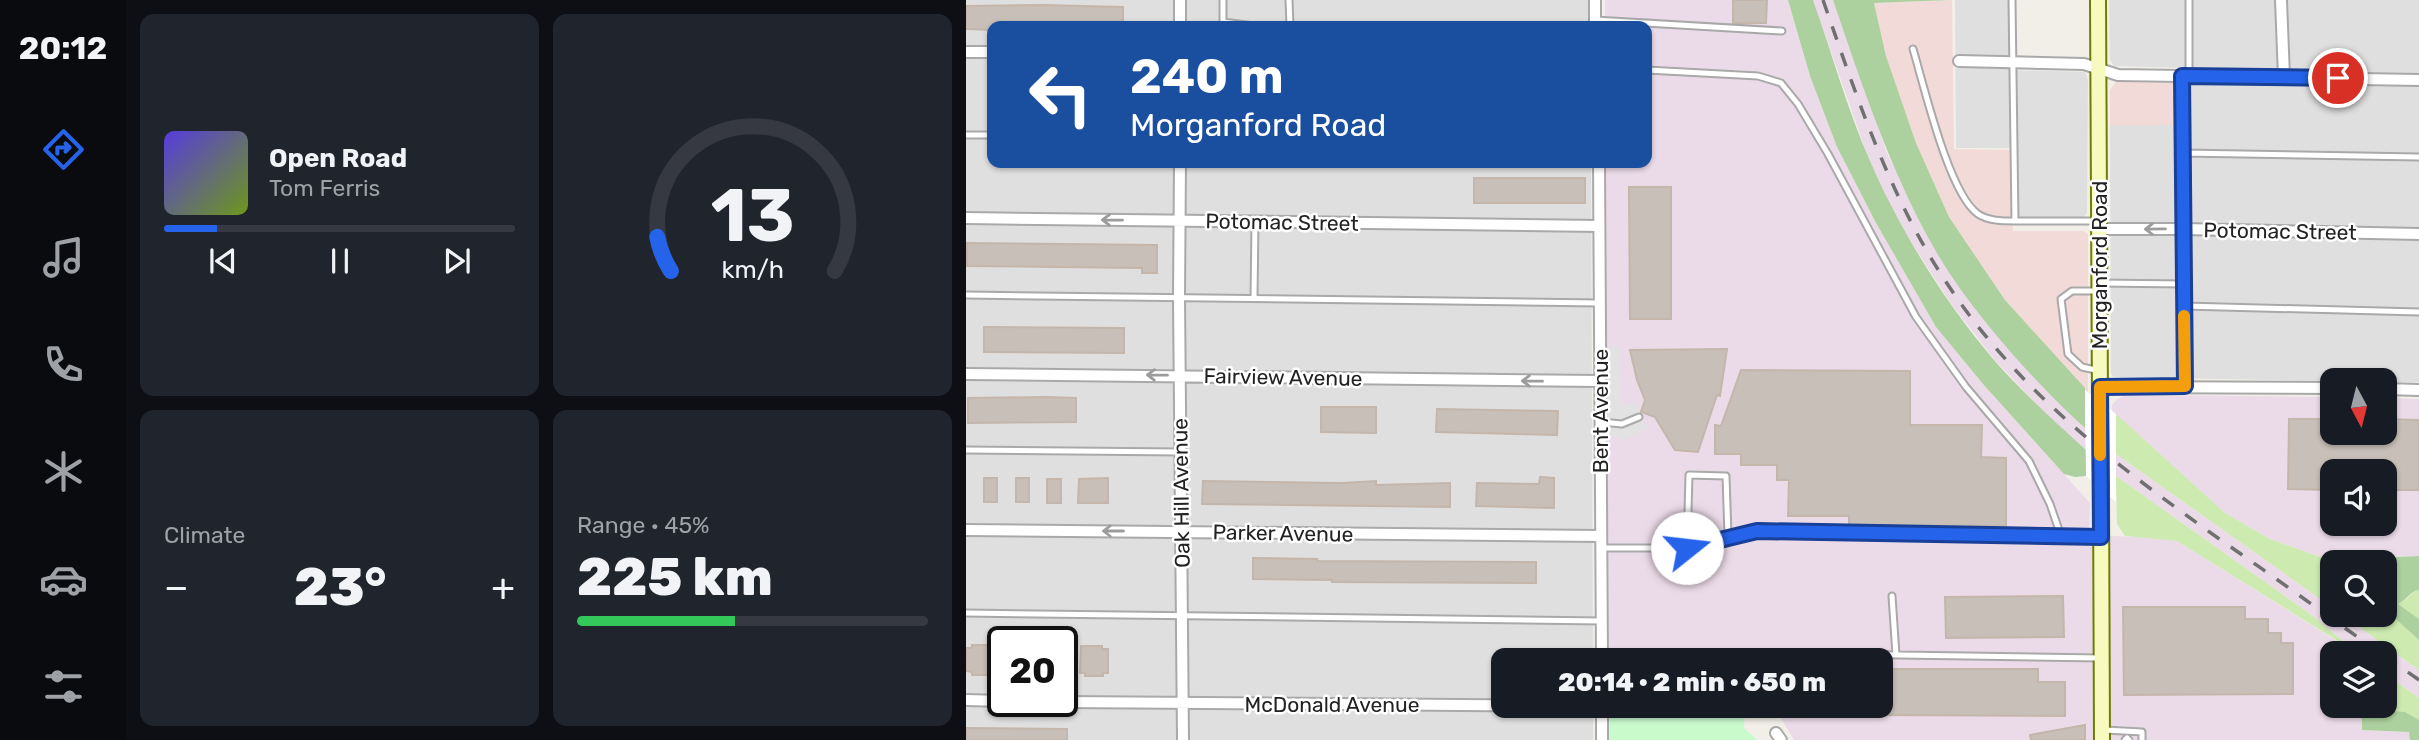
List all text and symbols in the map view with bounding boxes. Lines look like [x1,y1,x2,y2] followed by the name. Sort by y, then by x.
[19,29,107,67] text: 20:12
[1130,47,1284,105] text: 240 m
[2308,48,2368,108] pin
[1015,49,1106,140] icon: left
[2319,59,2357,97] icon: arrive
[1130,106,1386,144] text: Morganford Road
[39,125,88,174] icon: directions
[269,143,407,174] text: Open Road
[269,174,380,202] text: Tom Ferris
[710,174,795,260] text: 13
[2087,181,2112,349] street label: Morganford Road
[1205,208,1359,236] street label: Potomac Street
[1101,213,1124,227] one-way arrow
[2203,217,2357,245] street label: Potomac Street
[2144,222,2167,236] one-way arrow
[39,233,88,282] icon: music
[204,242,242,280] icon: previous
[321,242,359,280] icon: pause
[438,242,476,280] icon: next
[721,255,784,284] text: km/h
[39,340,88,389] icon: phone
[1588,349,1613,473] street label: Bent Avenue
[1203,363,1363,391] street label: Fairview Avenue
[2320,368,2398,444] north arrow
[2320,368,2397,718] map controls
[1146,369,1169,382] one-way arrow
[1520,374,1543,387] one-way arrow
[1167,418,1195,568] street label: Oak Hill Avenue
[39,447,88,496] icon: climate
[2320,459,2397,536] button: sound
[577,511,710,539] text: Range · 45%
[1650,511,1724,585] position arrow
[1213,519,1353,547] street label: Parker Avenue
[164,521,245,549] text: Climate
[1102,524,1125,538] one-way arrow
[577,546,773,608] text: 225 km
[2320,550,2397,627] button: search
[39,555,88,604] icon: car
[294,556,386,618] text: 23°
[164,564,189,610] text: −
[491,564,515,610] text: +
[987,626,1078,717] speed limit sign: 20
[2320,641,2397,718] button: layers
[39,662,88,711] icon: filters
[1558,667,1826,698] text: 20:14 · 2 min · 650 m
[1245,692,1419,717] street label: McDonald Avenue

